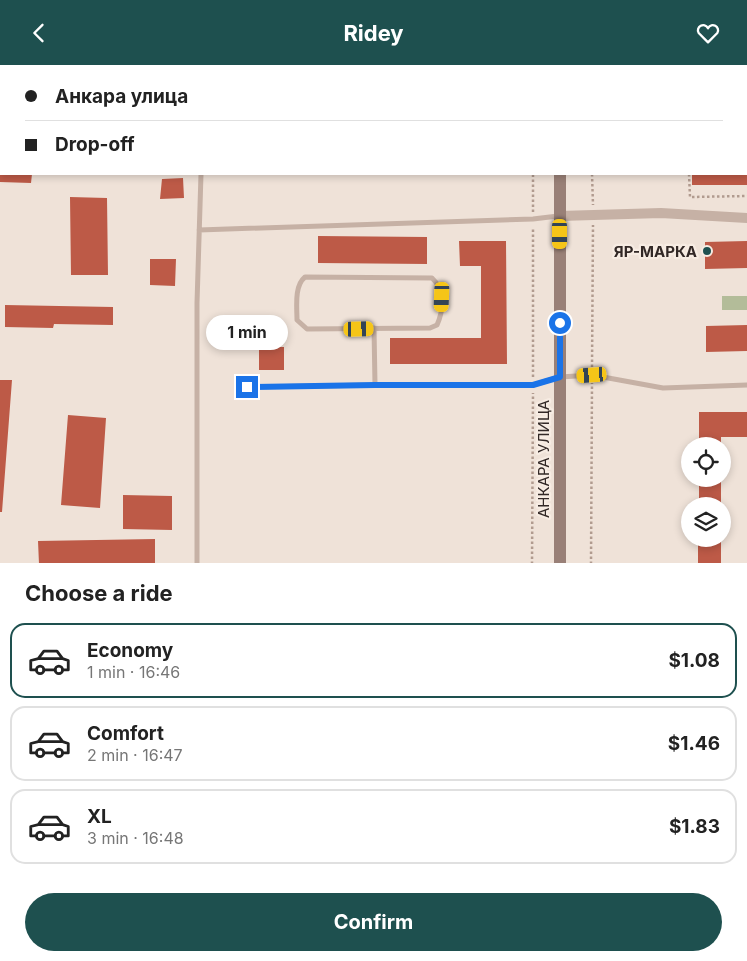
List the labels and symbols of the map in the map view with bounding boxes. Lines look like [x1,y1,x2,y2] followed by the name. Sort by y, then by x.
[552,219,567,249] car
[614,242,697,261] place label: ЯР-МАРКА
[701,245,713,257] marker: ЯР-МАРКА
[433,282,450,312] car
[549,312,571,334] route start
[206,315,288,349] callout: 1 min
[343,321,374,337] car
[576,366,607,384] car
[236,376,258,398] route end
[534,400,553,518] street label: АНКАРА УЛИЦА

